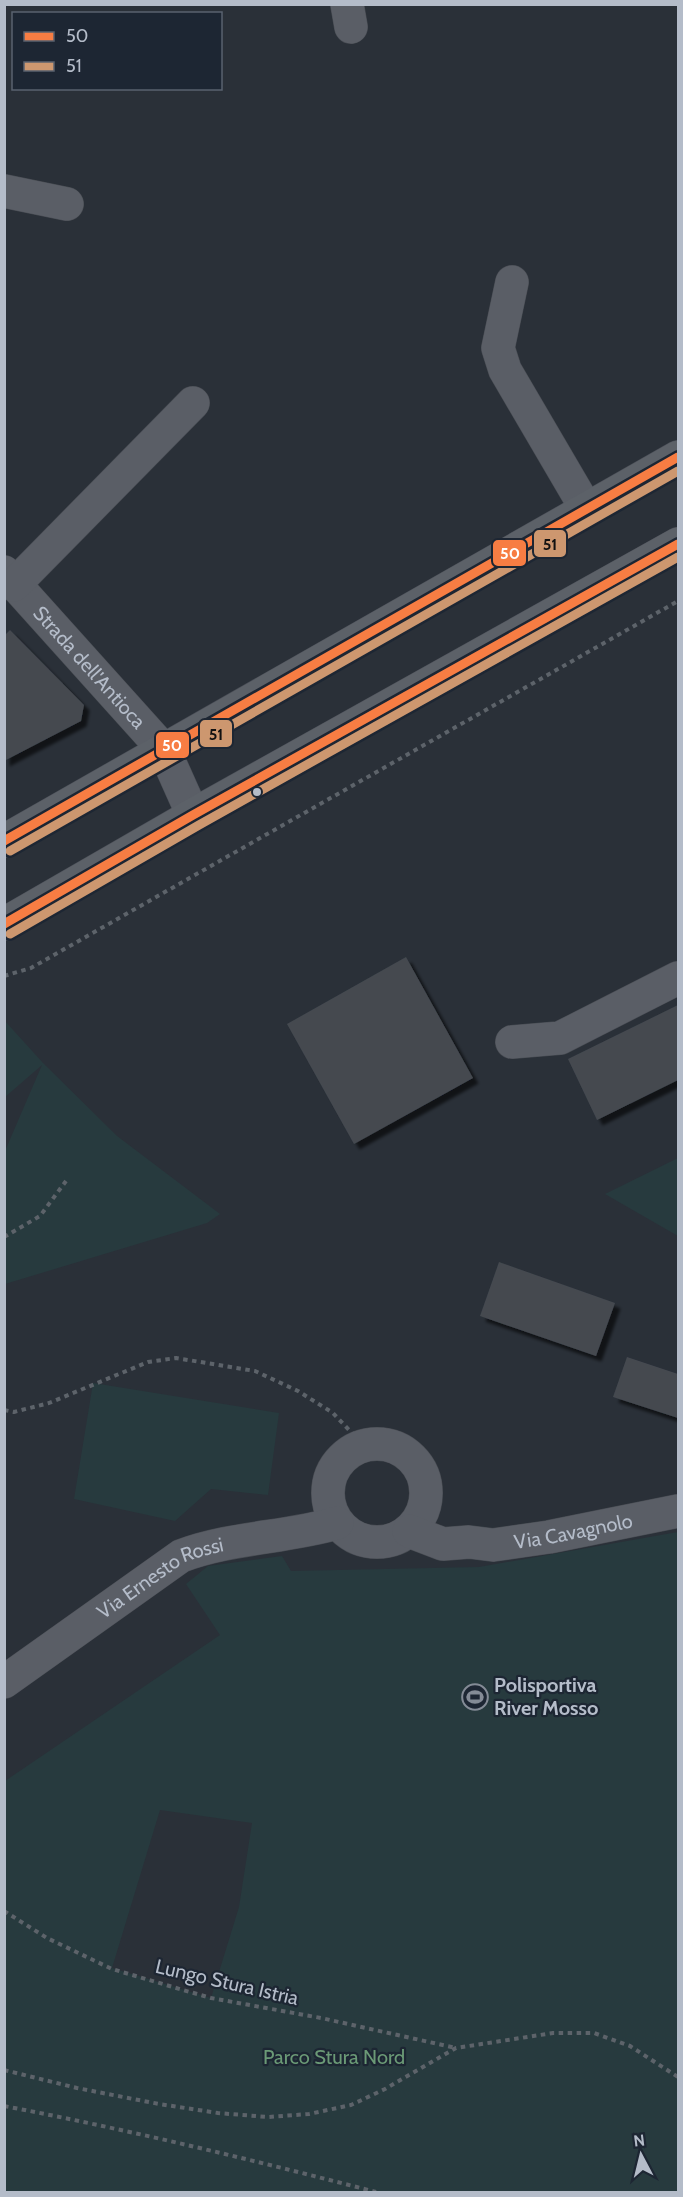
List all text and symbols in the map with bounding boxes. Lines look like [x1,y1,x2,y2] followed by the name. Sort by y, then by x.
[12,12,222,90] legend
[66,25,88,47] text: 50
[66,55,82,77] text: 51
[533,529,567,558] line badge: 51
[543,535,557,554] text: 51
[492,539,527,567] line badge: 50
[500,544,520,563] text: 50
[28,601,151,734] street label: Strada dell'Antioca
[199,719,233,748] line badge: 51
[209,725,223,744] text: 51
[155,731,190,759] line badge: 50
[162,736,182,755] text: 50
[251,786,263,798] unlabelled marker
[512,1508,635,1554] street label: Via Cavagnolo
[92,1532,226,1624] street label: Via Ernesto Rossi
[494,1673,598,1720] place label: Polisportiva River Mosso
[460,1682,490,1712] sports icon: Polisportiva River Mosso
[153,1954,301,2010] street label: Lungo Stura Istria
[263,2045,405,2069] park label: Parco Stura Nord
[611,2125,671,2185] north arrow
[632,2130,646,2151] text: N

